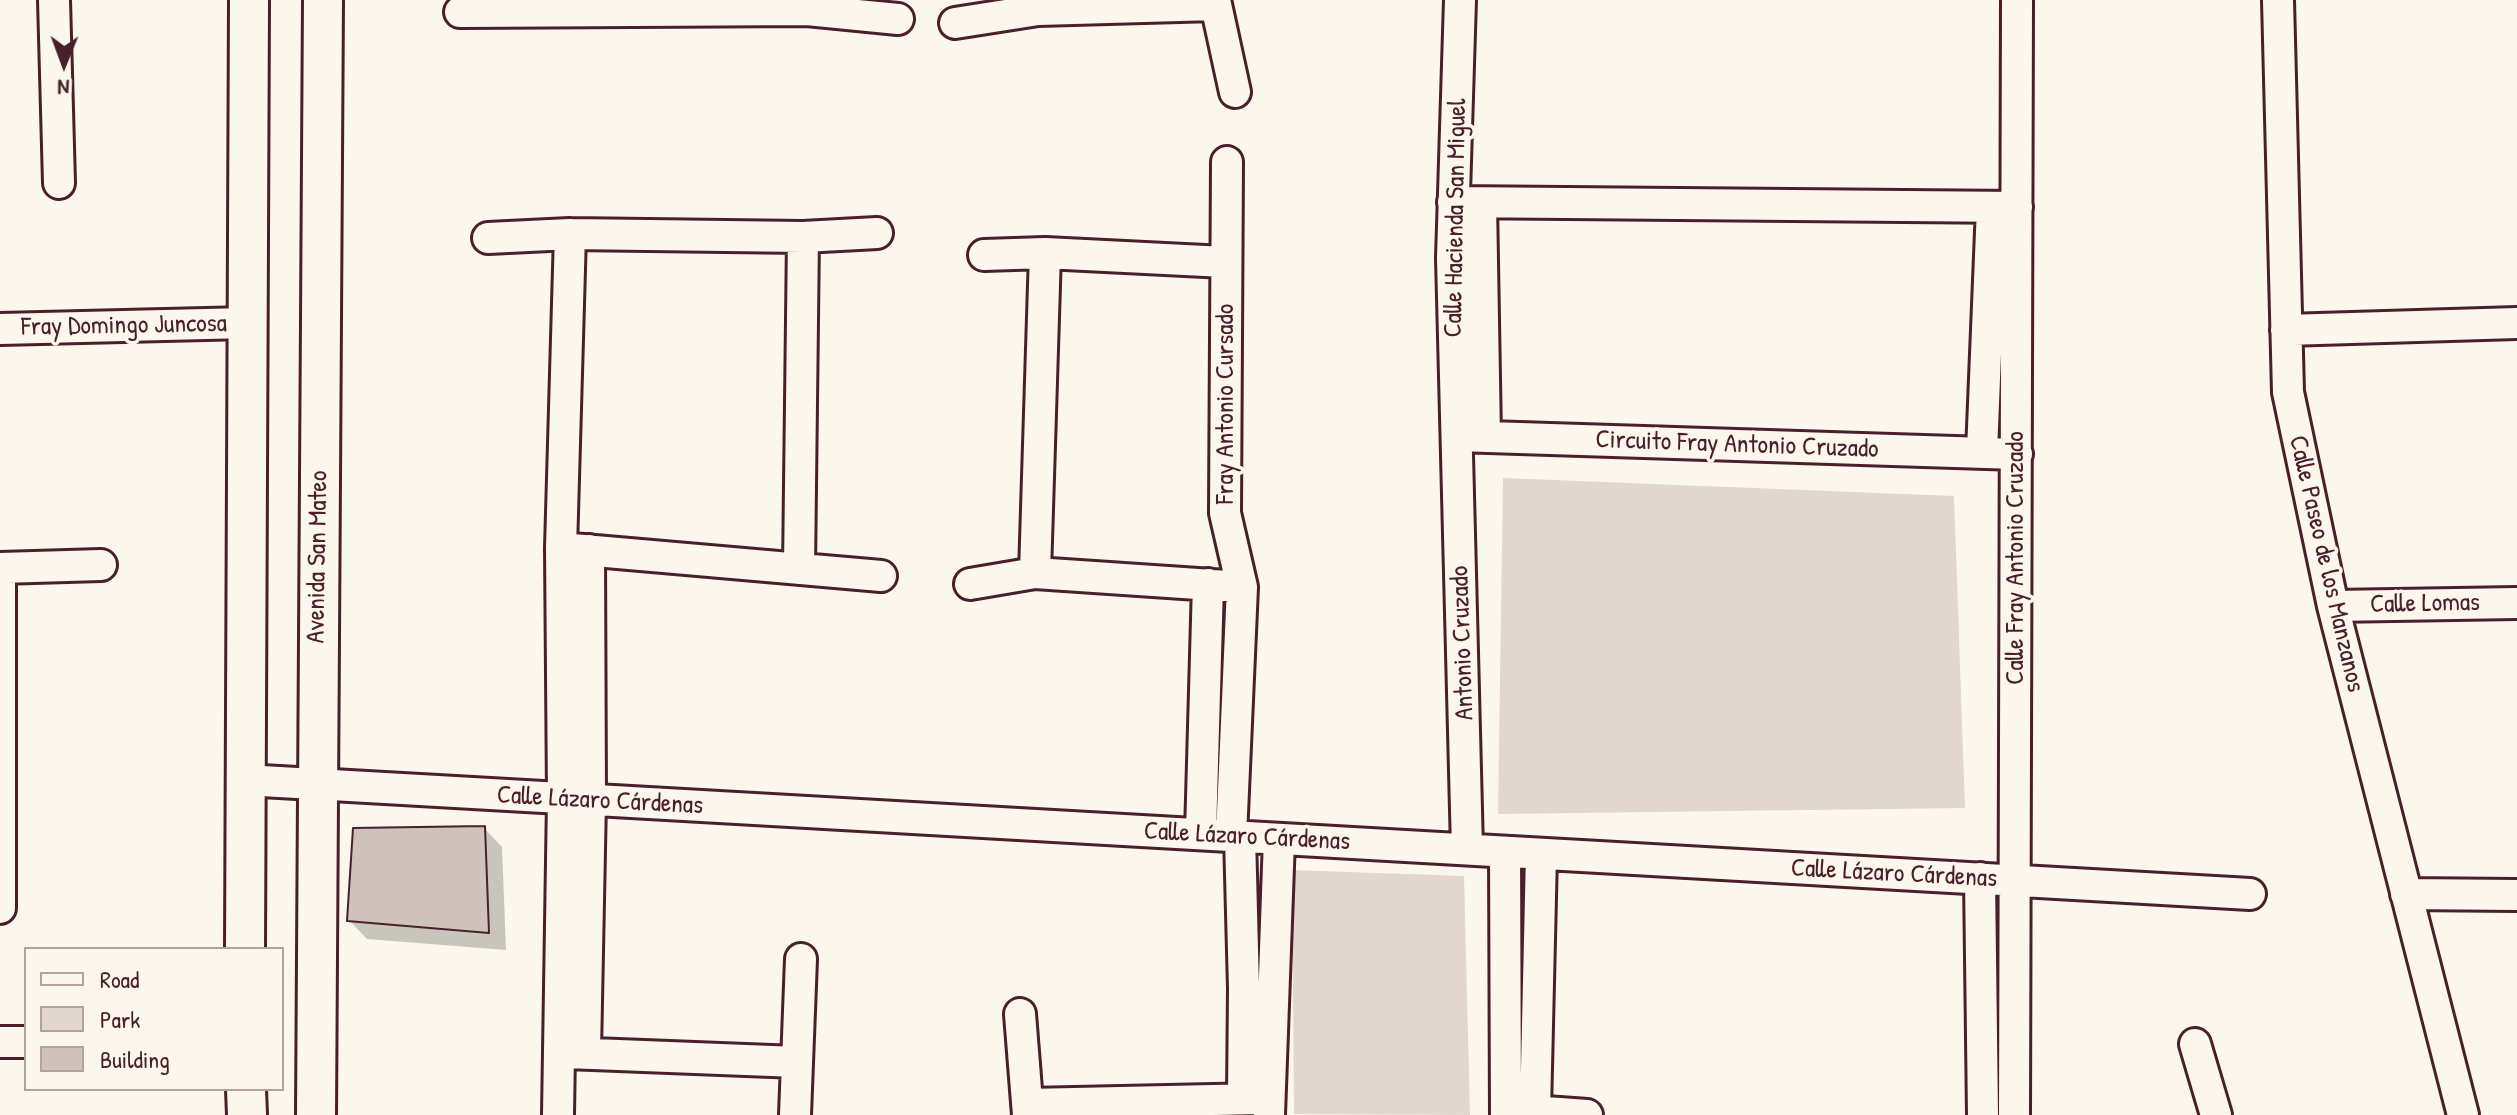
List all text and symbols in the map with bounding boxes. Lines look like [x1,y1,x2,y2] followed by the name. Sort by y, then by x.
[24,24,104,104] north arrow
[57,73,70,103] text: N
[1438,98,1474,338] street label: Calle Hacienda San Miguel
[1210,304,1242,504] street label: Fray Antonio Cursado
[21,309,227,343] street label: Fray Domingo Juncosa
[1595,424,1879,466] street label: Circuito Fray Antonio Cruzado
[2000,431,2032,685] street label: Calle Fray Antonio Cruzado
[2281,433,2371,695] street label: Calle Paseo de los Manzanos
[301,470,335,644] street label: Avenida San Mateo
[1445,565,1481,721] street label: Antonio Cruzado
[2370,587,2480,621] street label: Calle Lomas
[496,780,704,822] street label: Calle Lázaro Cárdenas
[1143,816,1351,858] street label: Calle Lázaro Cárdenas
[1790,853,1998,895] street label: Calle Lázaro Cárdenas
[24,947,284,1091] legend
[100,963,139,995] text: Road
[100,1003,140,1035] text: Park
[100,1043,170,1075] text: Building

